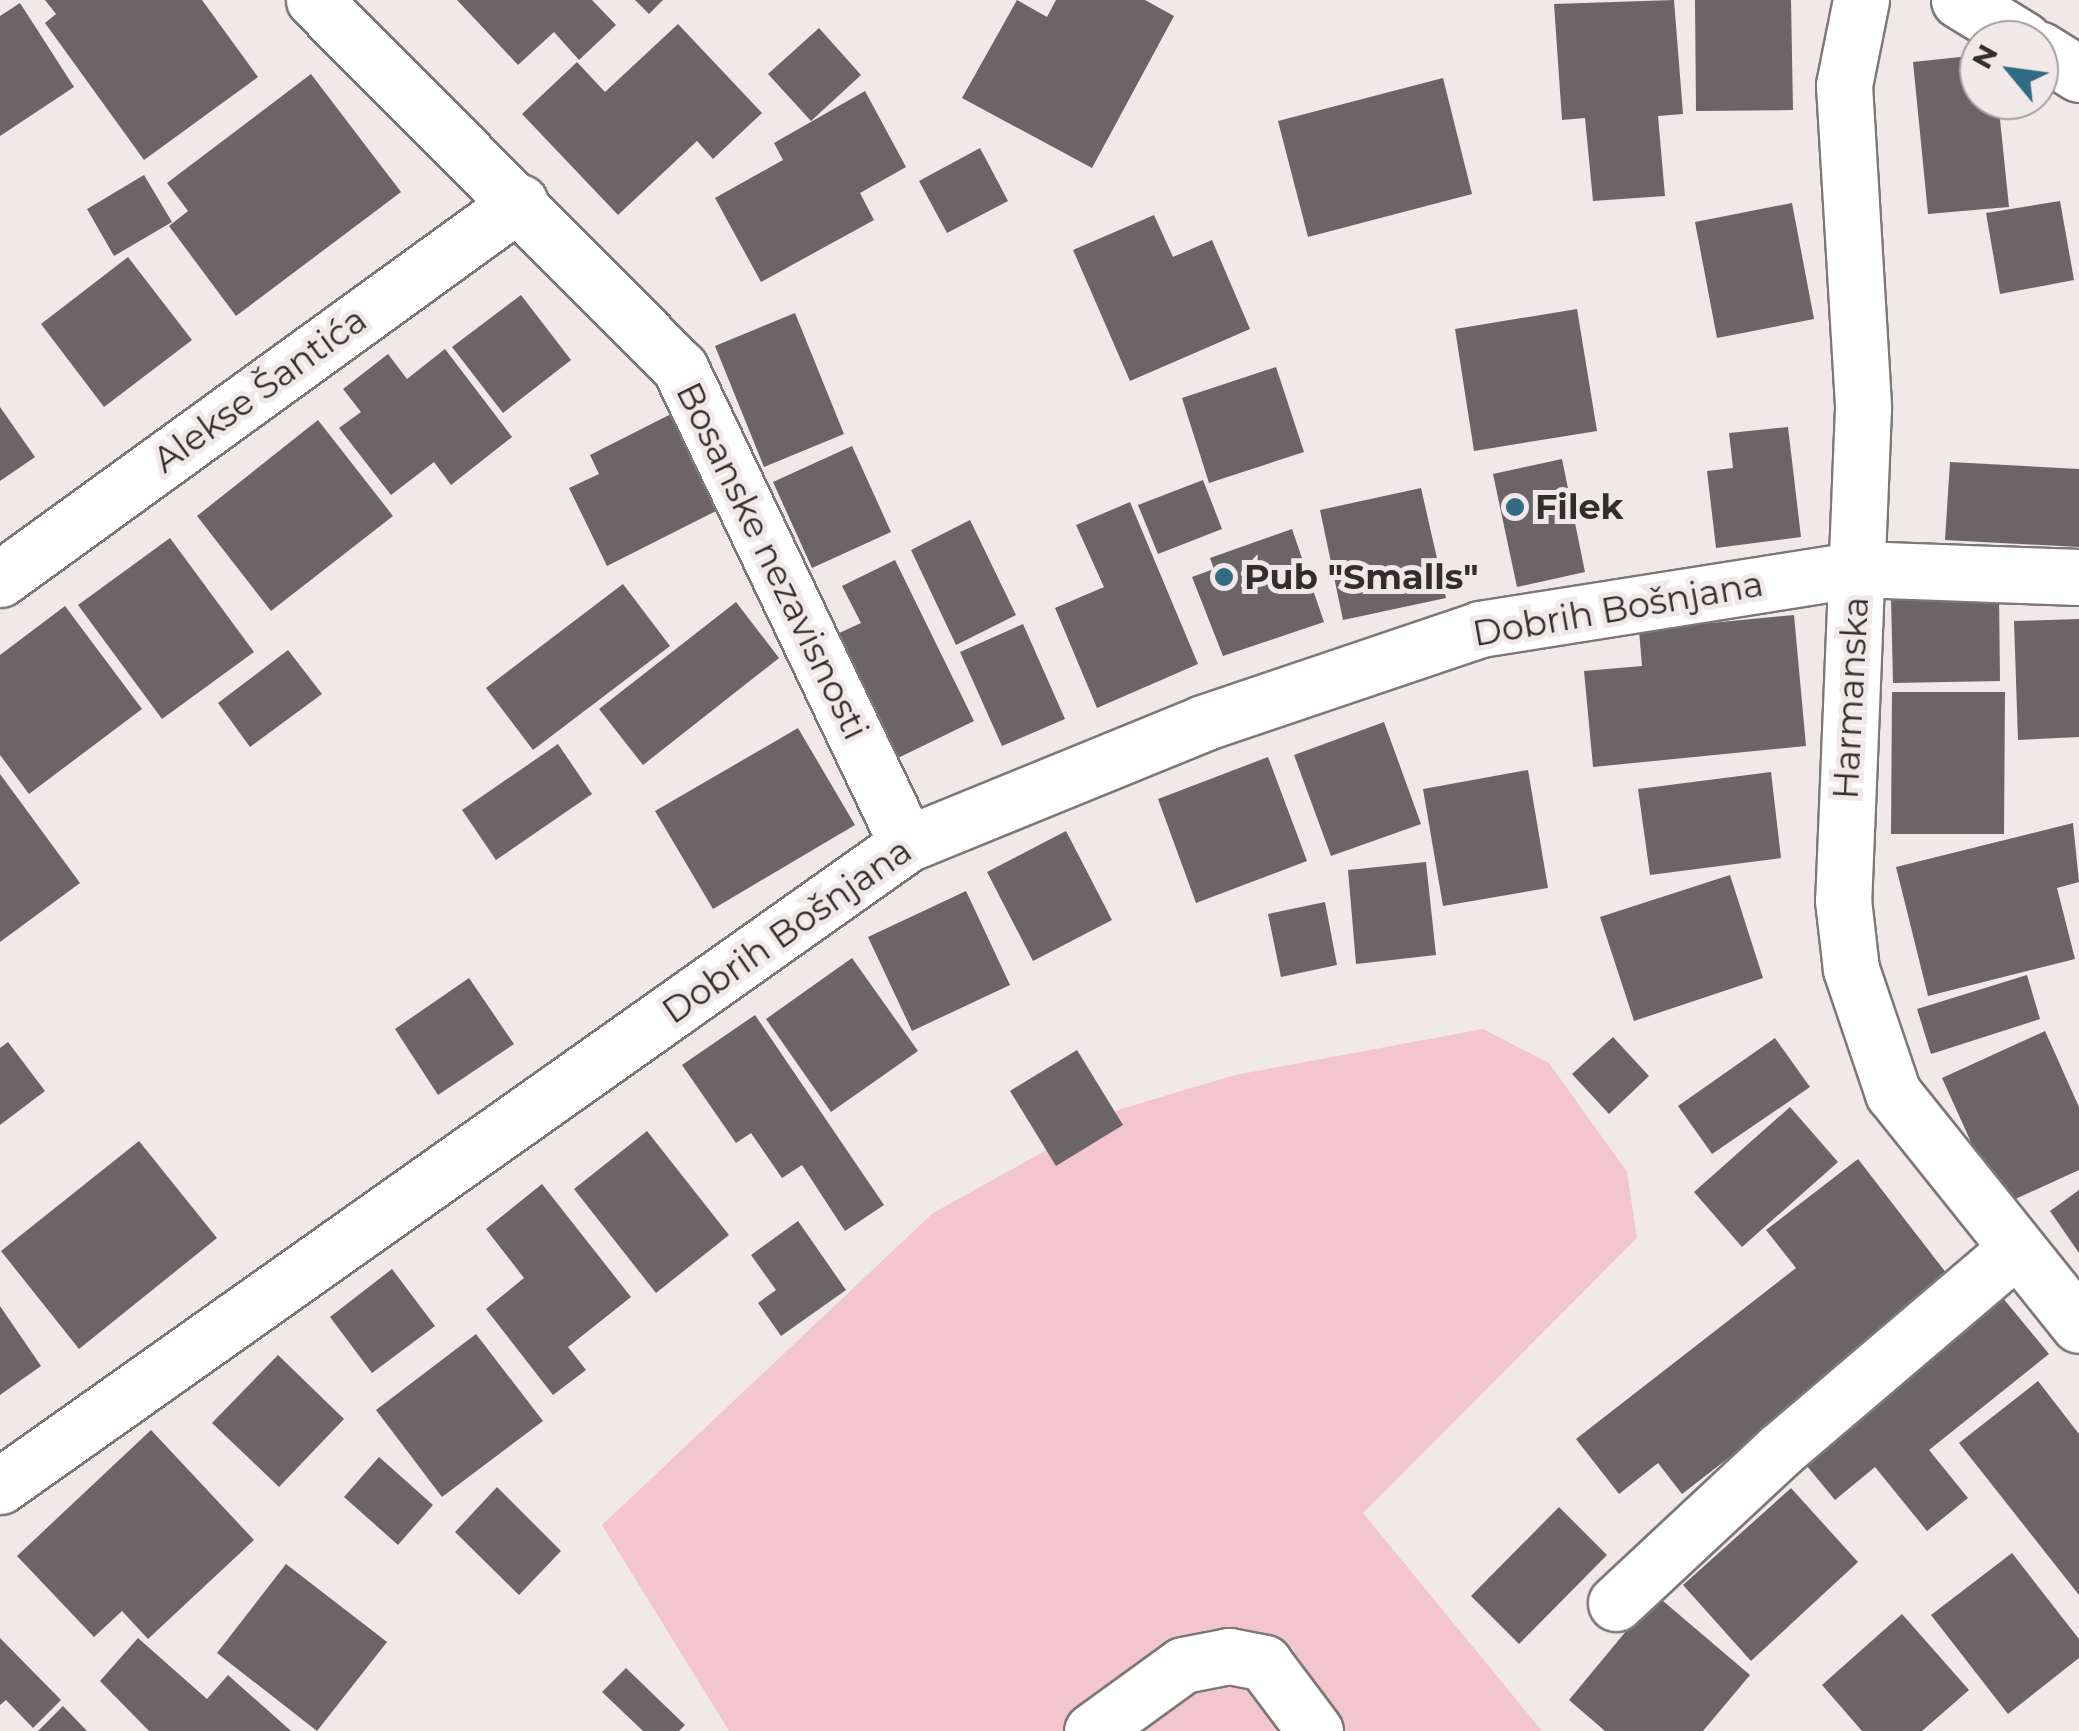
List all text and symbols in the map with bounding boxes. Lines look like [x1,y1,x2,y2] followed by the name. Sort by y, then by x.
[1959,20,2059,120] north arrow
[1964,38,2005,75] text: N
[145,299,375,481] street label: Alekse Šantića
[667,376,877,746] street label: Bosanske nezavisnosti
[1535,486,1623,528] place label: Filek
[1504,496,1526,518] marker: Filek
[1244,556,1479,598] place label: Pub "Smalls"
[1469,563,1767,655] street label: Dobrih Bošnjana
[1213,566,1235,588] marker: Pub "Smalls"
[1825,596,1877,800] street label: Harmanska
[654,829,920,1033] street label: Dobrih Bošnjana

